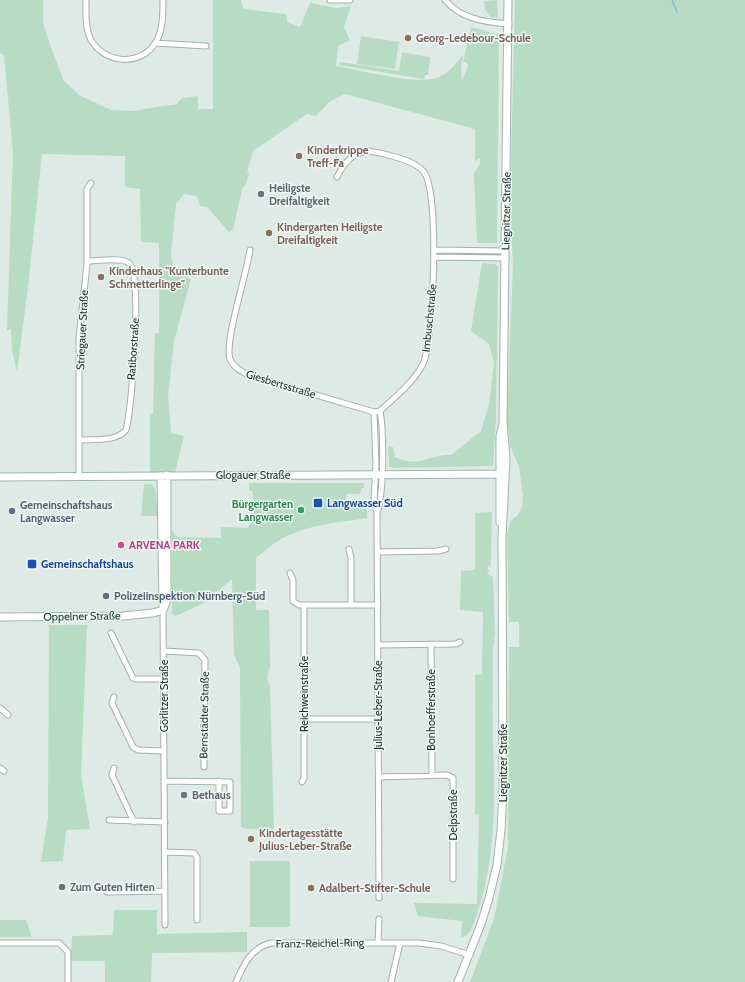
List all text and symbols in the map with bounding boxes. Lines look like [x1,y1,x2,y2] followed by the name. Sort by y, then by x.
[416,31,531,45] place label: Georg-Ledebour-Schule
[403,33,413,43] marker: Georg-Ledebour-Schule
[307,143,369,170] place label: Kinderkrippe Treff-Fa
[294,151,304,161] marker: Kinderkrippe Treff-Fa
[498,171,514,250] street label: Liegnitzer Straße
[269,181,330,208] place label: Heiligste Dreifaltigkeit
[256,189,266,199] marker: Heiligste Dreifaltigkeit
[277,220,383,247] place label: Kindergarten Heiligste Dreifaltigkeit
[264,228,274,238] marker: Kindergarten Heiligste Dreifaltigkeit
[109,264,229,291] place label: Kinderhaus "Kunterbunte Schmetterlinge"
[96,272,106,282] marker: Kinderhaus "Kunterbunte Schmetterlinge"
[418,283,440,353] street label: Imbuschstraße
[73,289,91,370] street label: Striegauer Straße
[124,317,142,381] street label: Ratiborstraße
[244,367,318,401] street label: Giesbertsstraße
[216,468,291,482] street label: Glogauer Straße
[327,496,403,510] place label: Langwasser Süd
[232,497,293,524] place label: Bürgergarten Langwasser
[312,497,324,509] marker: Langwasser Süd
[20,498,113,525] place label: Gemeinschaftshaus Langwasser
[296,505,306,515] marker: Bürgergarten Langwasser
[7,506,17,516] marker: Gemeinschaftshaus Langwasser
[129,538,200,552] place label: ARVENA PARK
[116,540,126,550] marker: ARVENA PARK
[41,557,134,571] place label: Gemeinschaftshaus
[26,558,38,570] marker: Gemeinschaftshaus
[114,589,265,603] place label: Polizeiinspektion Nürnberg-Süd
[101,591,111,601] marker: Polizeiinspektion Nürnberg-Süd
[43,608,121,624] street label: Oppelner Straße
[297,656,311,732] street label: Reichweinstraße
[157,659,171,732] street label: Görlitzer Straße
[371,660,385,751] street label: Julius-Leber-Straße
[424,669,438,751] street label: Bonhoefferstraße
[196,671,212,759] street label: Bernstädter Straße
[496,723,510,802] street label: Liegnitzer Straße
[192,788,231,802] place label: Bethaus
[446,789,460,841] street label: Delpstraße
[179,790,189,800] marker: Bethaus
[258,826,352,853] place label: Kindertagesstätte Julius-Leber-Straße
[246,834,256,844] marker: Kindertagesstätte Julius-Leber-Straße
[70,880,155,894] place label: Zum Guten Hirten
[319,881,431,895] place label: Adalbert-Stifter-Schule
[57,882,67,892] marker: Zum Guten Hirten
[306,883,316,893] marker: Adalbert-Stifter-Schule
[276,935,365,951] street label: Franz-Reichel-Ring

